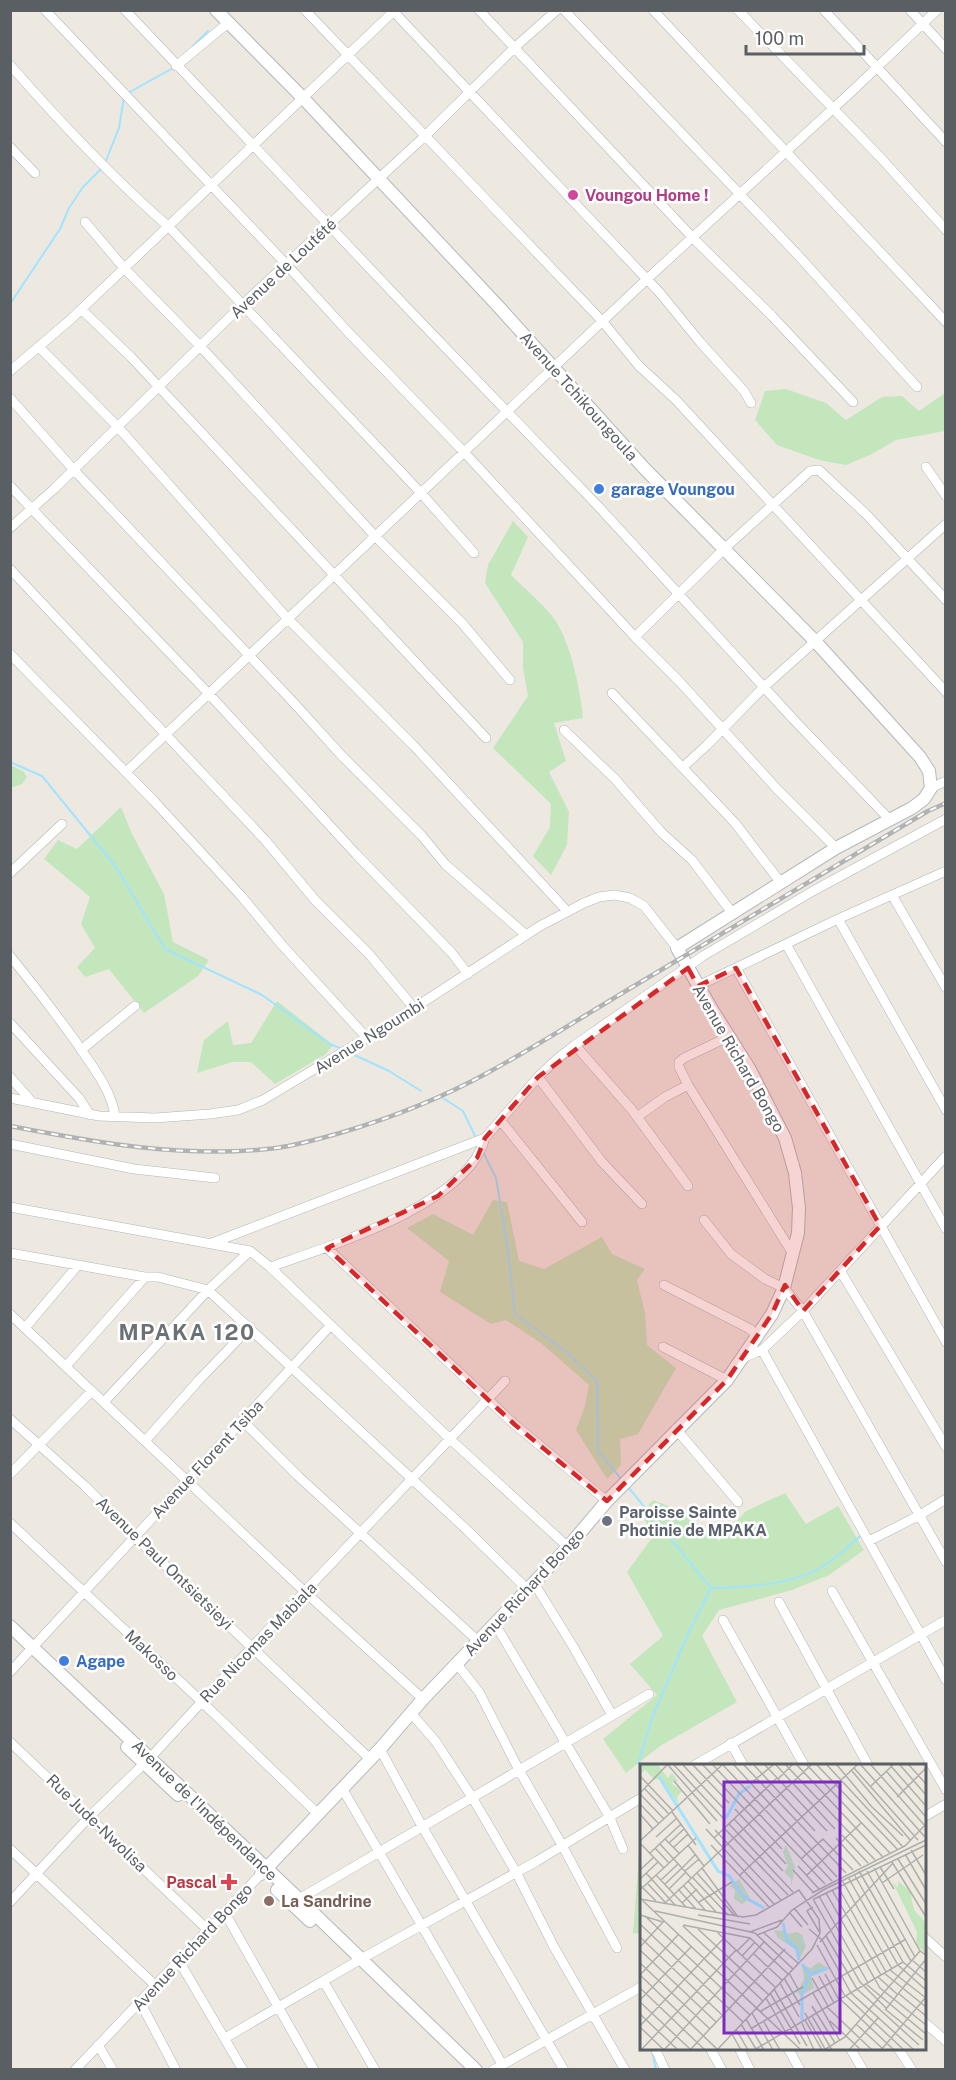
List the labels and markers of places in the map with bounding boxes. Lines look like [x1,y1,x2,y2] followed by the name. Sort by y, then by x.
[585,186,709,205] place label: Voungou Home !
[566,188,580,202] marker: Voungou Home !
[611,480,735,499] place label: garage Voungou
[592,482,606,496] marker: garage Voungou
[619,1503,767,1540] place label: Paroisse Sainte Photinie de MPAKA
[600,1514,614,1528] marker: Paroisse Sainte Photinie de MPAKA
[76,1652,125,1671] place label: Agape
[57,1654,71,1668] marker: Agape
[166,1873,217,1892] place label: Pascal
[222,1875,236,1889] marker: Pascal
[281,1892,372,1911] place label: La Sandrine
[262,1894,276,1908] marker: La Sandrine

